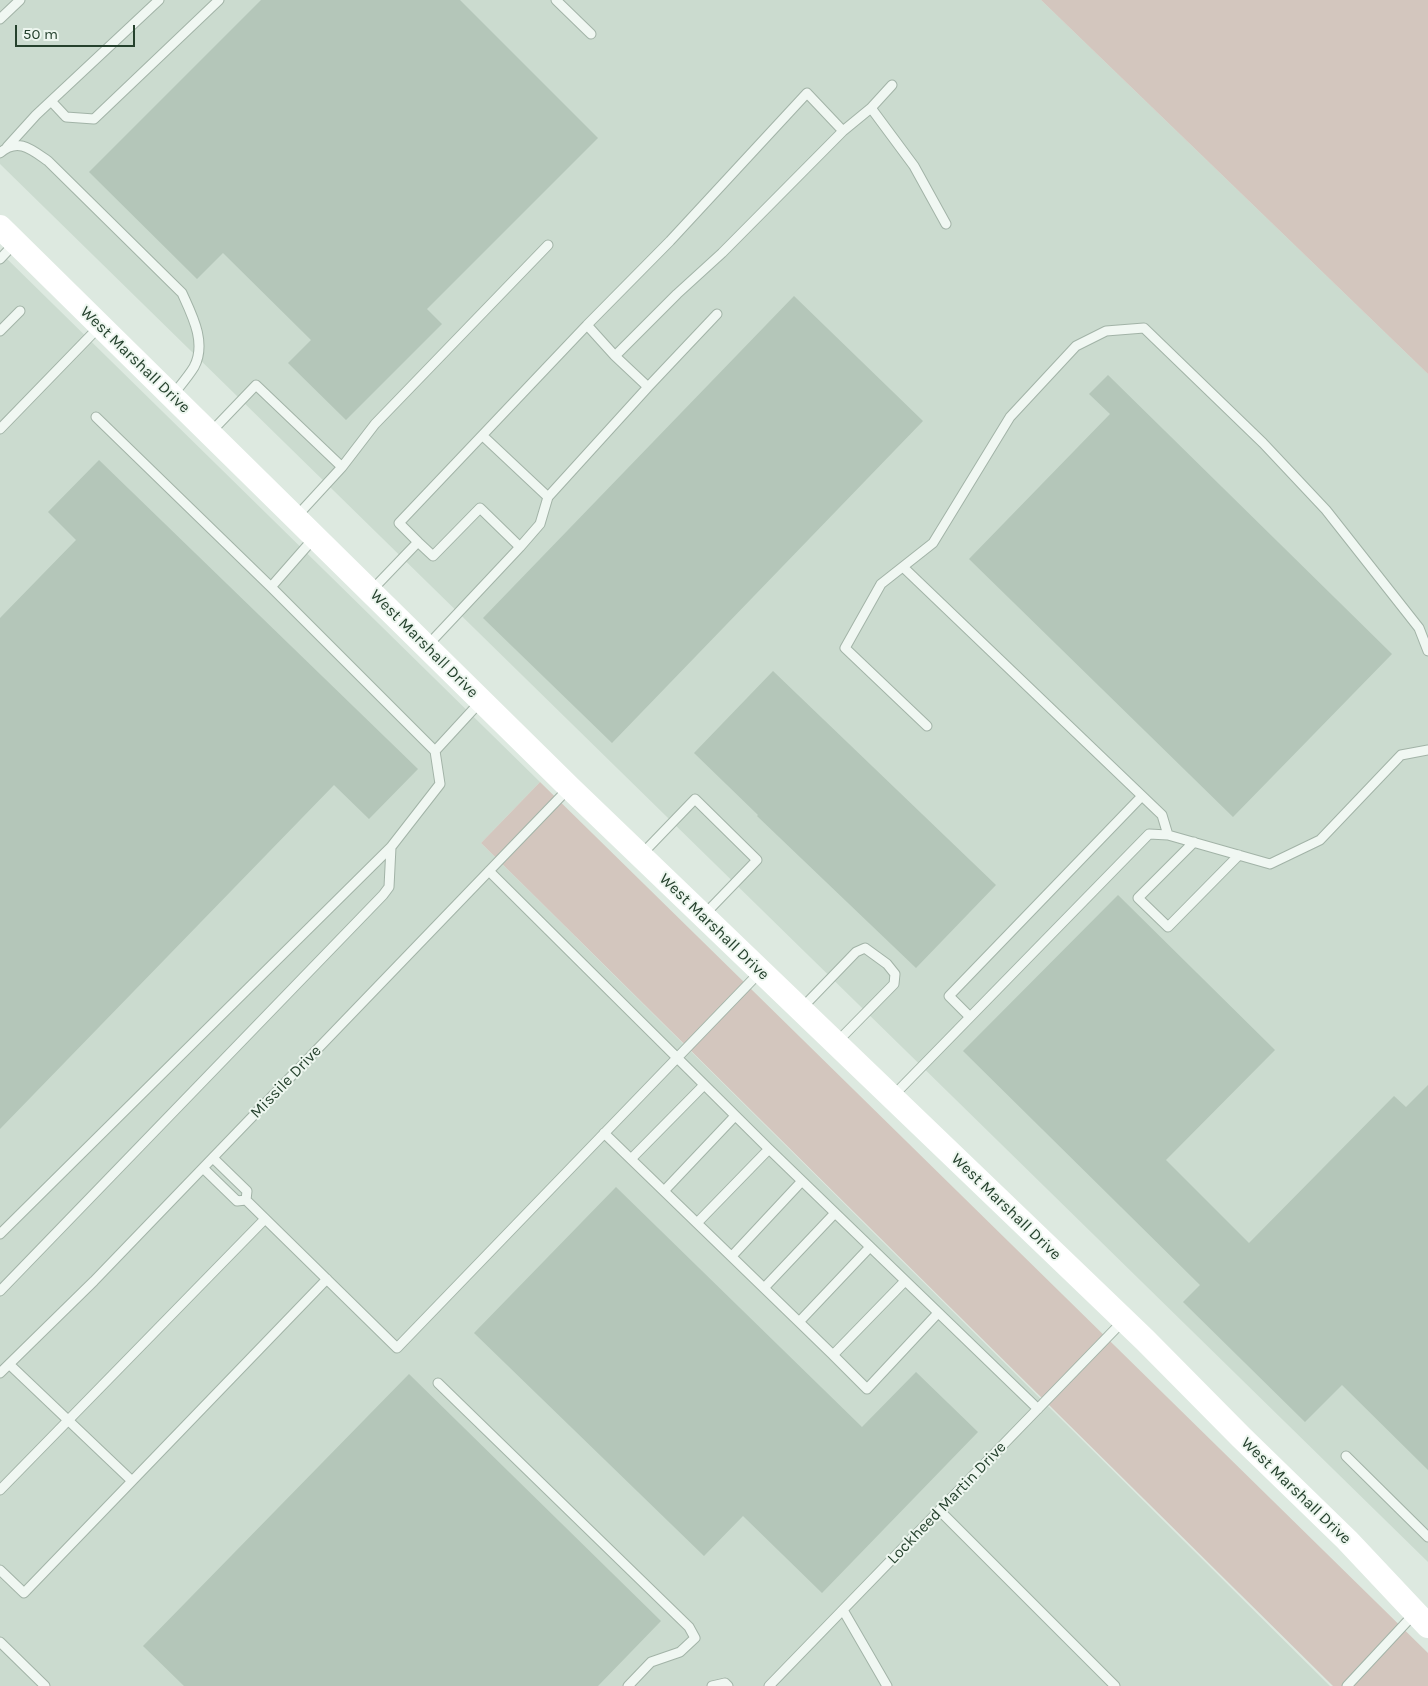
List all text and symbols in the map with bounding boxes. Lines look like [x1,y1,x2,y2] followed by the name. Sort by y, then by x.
[18,15,138,47] scale bar
[23,25,58,43] text: 50 m
[76,303,194,417] street label: West Marshall Drive
[366,586,482,702] street label: West Marshall Drive
[655,870,773,984] street label: West Marshall Drive
[247,1042,325,1122] street label: Missile Drive
[947,1150,1065,1264] street label: West Marshall Drive
[1237,1434,1355,1548] street label: West Marshall Drive
[884,1438,1010,1568] street label: Lockheed Martin Drive

